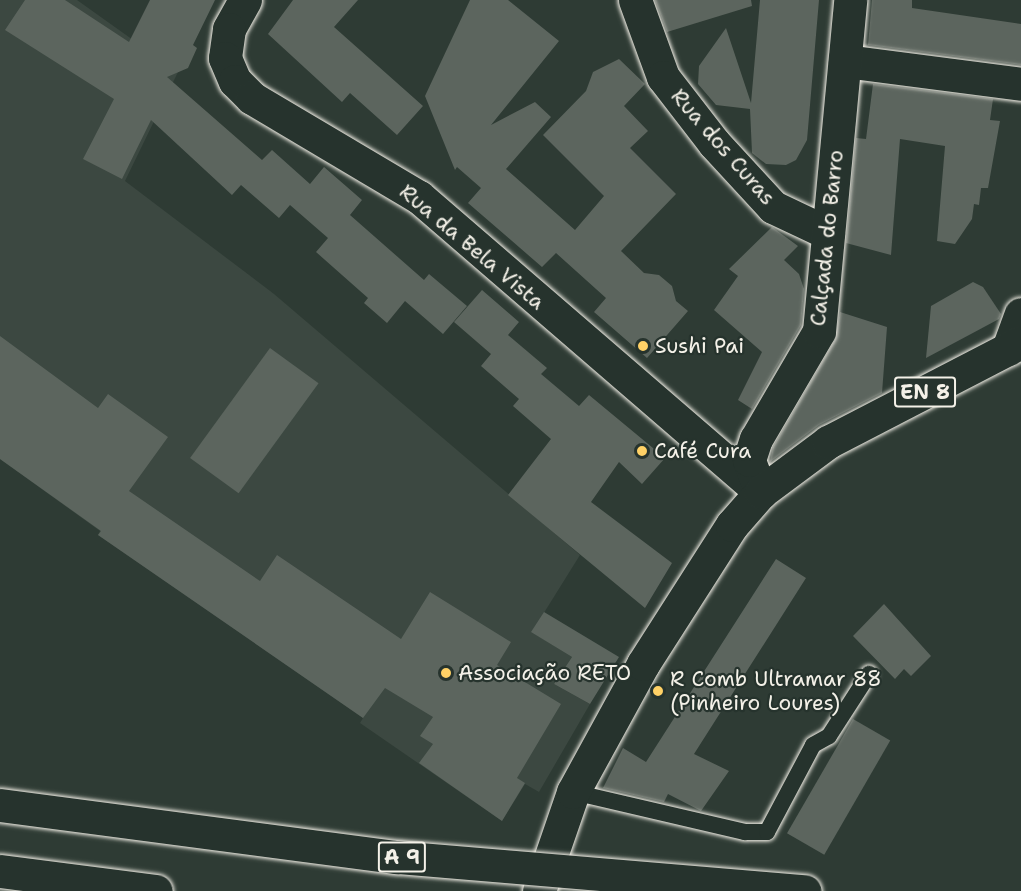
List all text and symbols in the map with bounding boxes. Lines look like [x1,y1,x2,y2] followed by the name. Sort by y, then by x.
[666,84,780,210] street label: Rua dos Curas
[805,149,849,327] street label: Calçada do Barro
[394,179,550,315] street label: Rua da Bela Vista
[655,333,744,359] place label: Sushi Pai
[636,339,650,353] marker: Sushi Pai
[894,375,956,409] road number: EN 8
[654,438,751,464] place label: Café Cura
[635,444,649,458] marker: Café Cura
[458,660,631,686] place label: Associação RETO
[439,666,453,680] marker: Associação RETO
[670,666,882,716] place label: R Comb Ultramar 88 (Pinheiro Loures)
[651,684,665,698] marker: R Comb Ultramar 88 (Pinheiro Loures)
[376,840,428,874] road number: A 9

